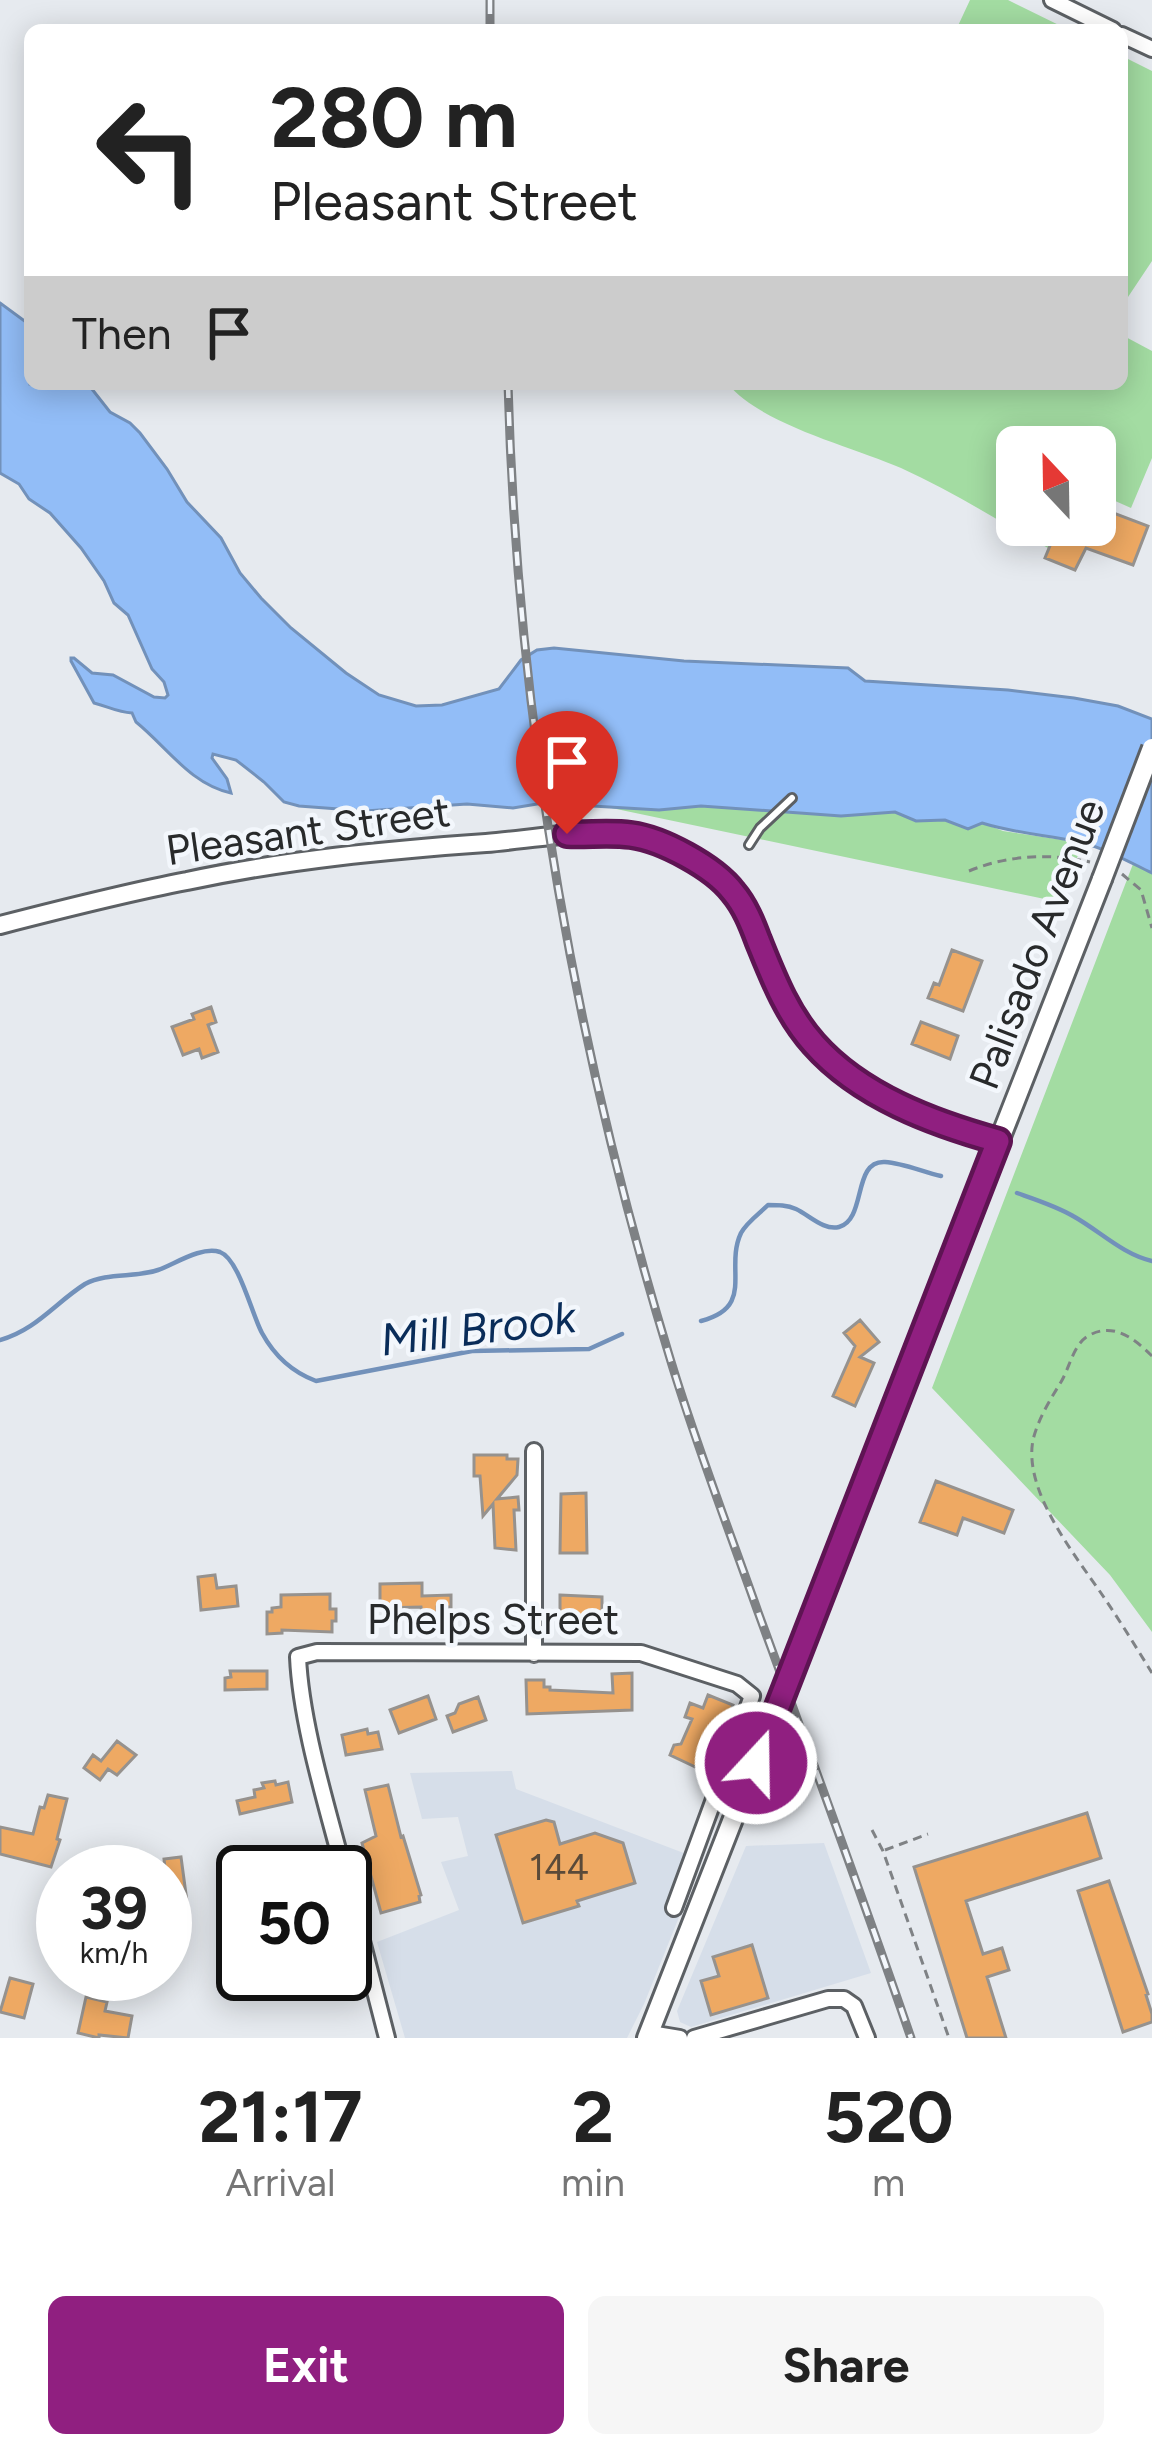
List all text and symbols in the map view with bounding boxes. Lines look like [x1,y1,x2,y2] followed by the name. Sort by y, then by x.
[270,67,518,168] text: 280 m
[72,72,228,228] icon: left
[270,169,638,234] text: Pleasant Street
[196,300,262,366] icon: arrive
[72,306,172,360] text: Then
[996,426,1116,546] north arrow
[996,426,1116,546] map controls
[516,711,618,834] pin
[534,729,600,795] icon: arrive
[163,786,453,876] street label: Pleasant Street
[958,792,1116,1096] street label: Palisado Avenue
[377,1289,580,1367] water label: Mill Brook
[367,1594,619,1645] street label: Phelps Street
[693,1700,819,1826] position arrow
[216,1845,372,2001] speed limit sign: 50
[529,1846,589,1889] house number: 144
[80,1872,148,1944] text: 39
[80,1934,148,1971] text: km/h
[198,2074,363,2160] text: 21:17
[572,2074,614,2160] text: 2
[823,2074,954,2160] text: 520
[225,2159,336,2206] text: Arrival
[561,2159,625,2206] text: min
[872,2159,905,2206] text: m
[48,2296,564,2434] button: Exit
[588,2296,1104,2434] button: Share

